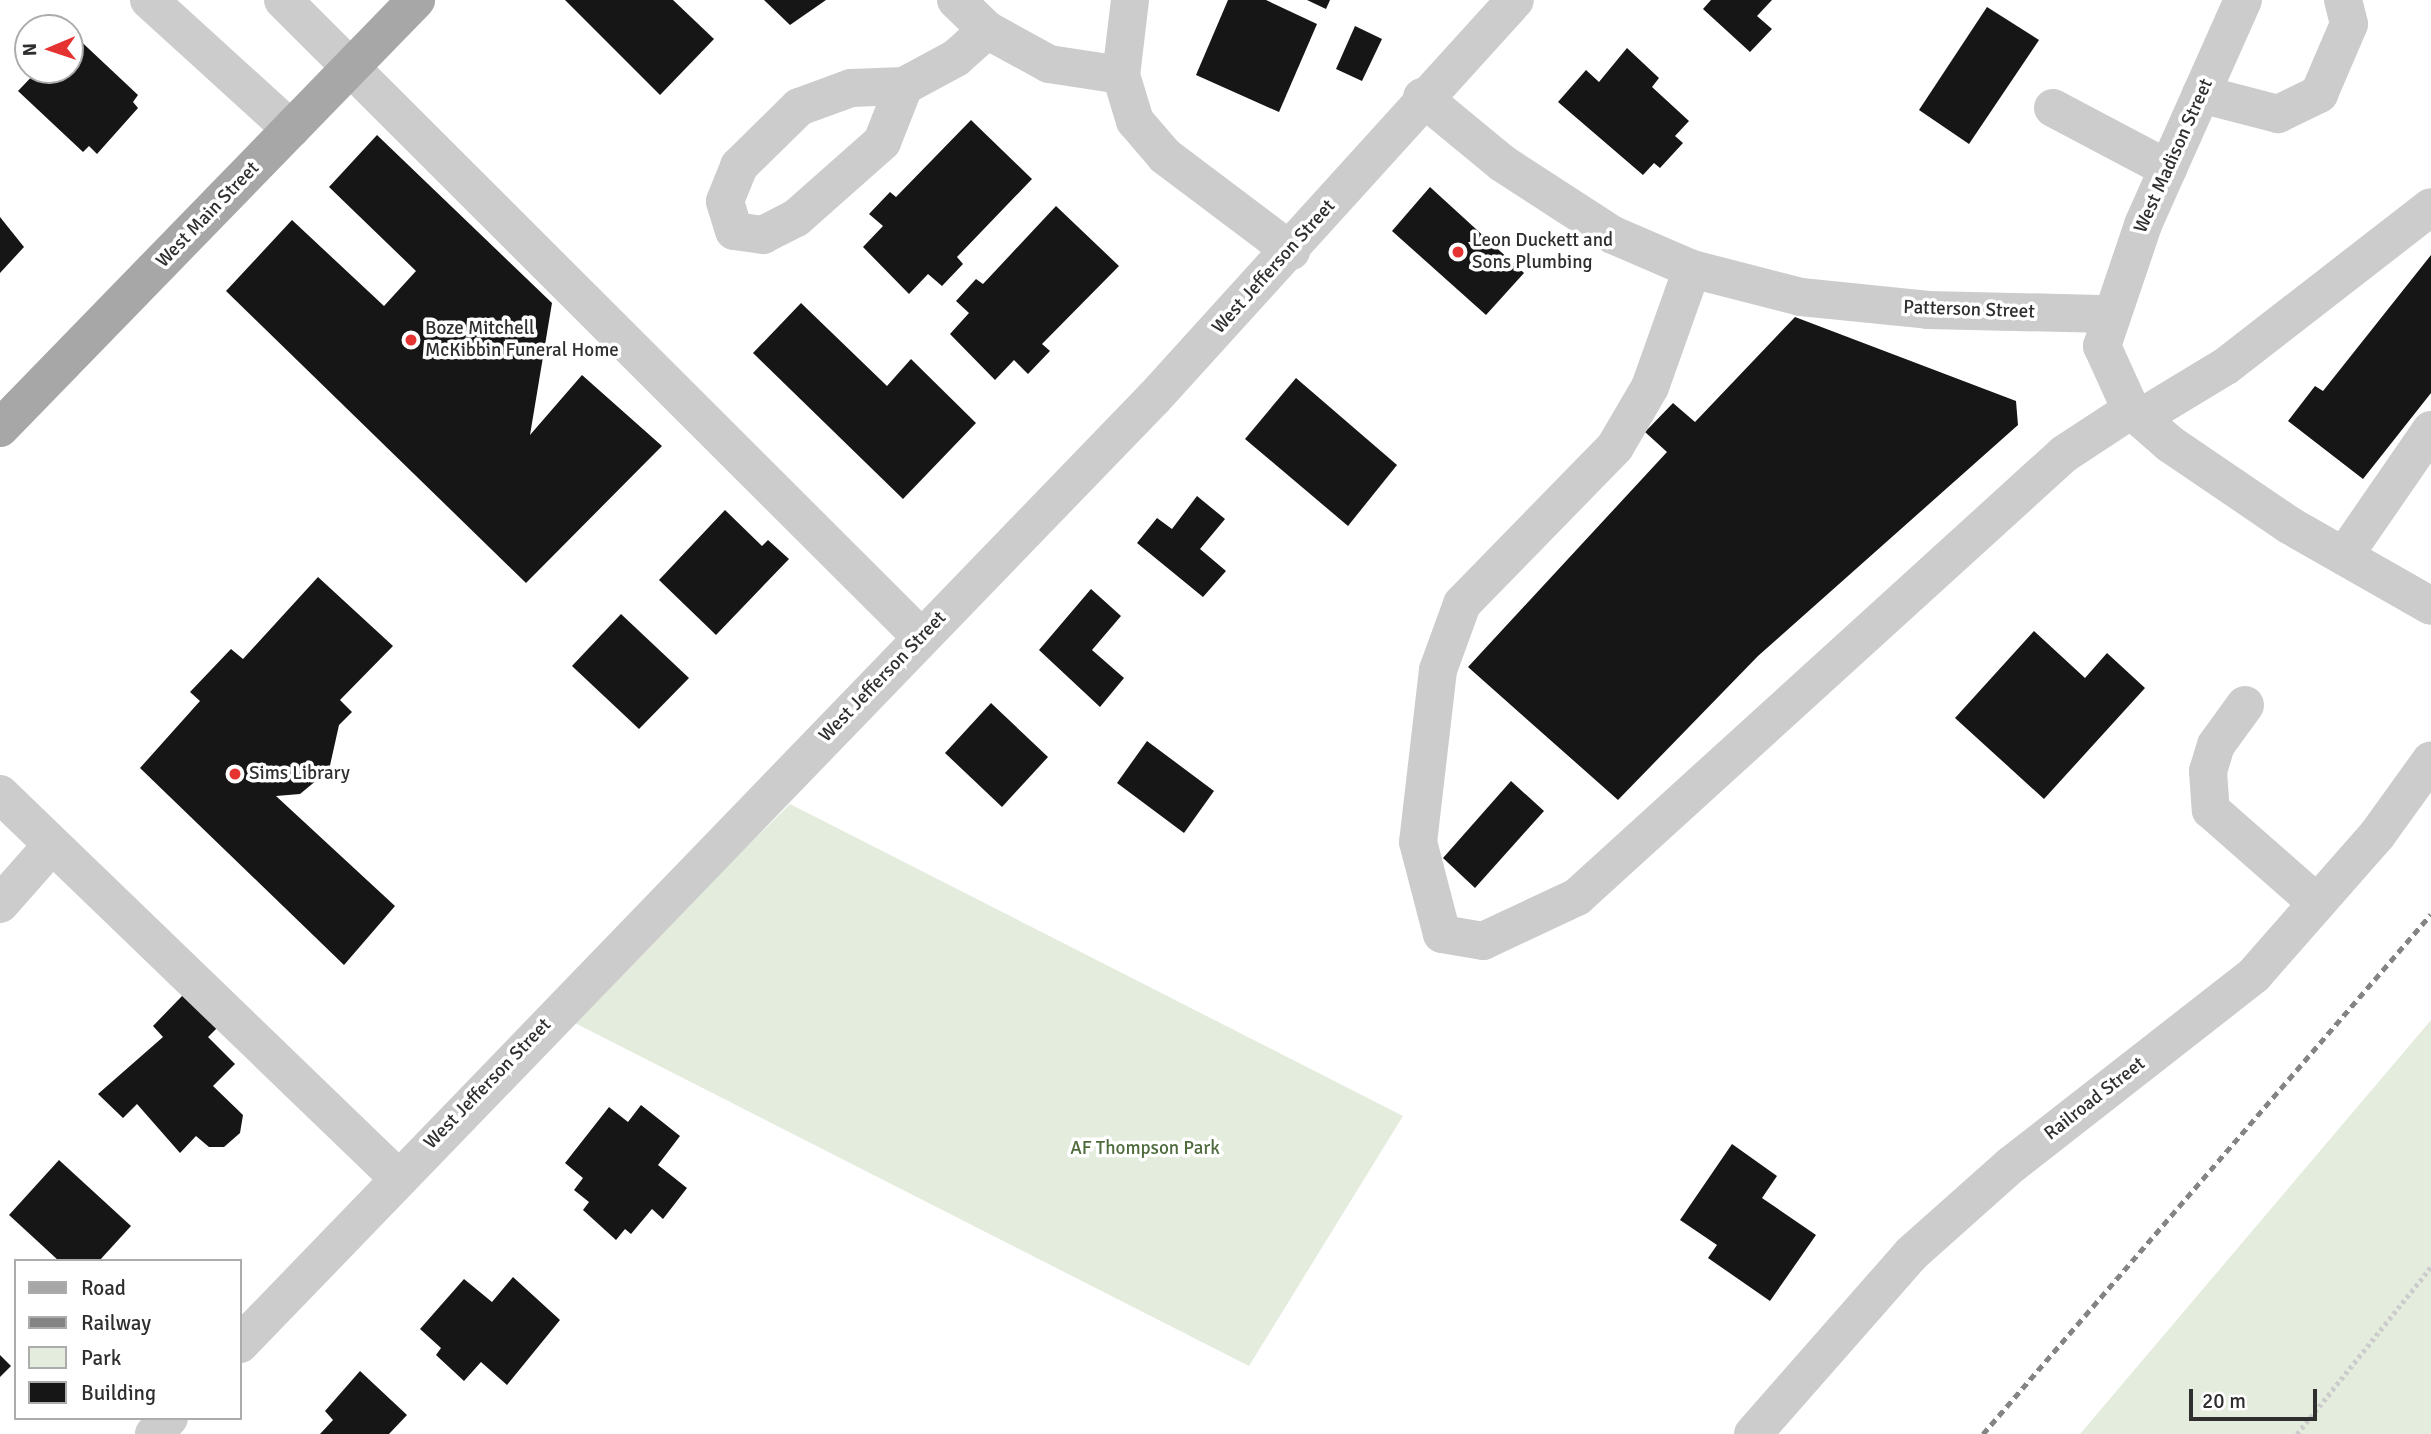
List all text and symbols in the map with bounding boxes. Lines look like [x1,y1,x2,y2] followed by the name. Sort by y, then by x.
[14,14,84,84] north arrow
[18,43,42,57] text: N
[2130,75,2218,237] street label: West Madison Street
[152,157,264,273] street label: West Main Street
[1208,195,1340,339] street label: West Jefferson Street
[1472,230,1613,274] place label: Leon Duckett and Sons Plumbing
[1450,244,1466,260] marker: Leon Duckett and Sons Plumbing
[1903,296,2035,324] street label: Patterson Street
[425,318,619,362] place label: Boze Mitchell McKibbin Funeral Home
[403,332,419,348] marker: Boze Mitchell McKibbin Funeral Home
[815,607,951,747] street label: West Jefferson Street
[249,763,350,785] place label: Sims Library
[227,766,243,782] marker: Sims Library
[420,1014,556,1154] street label: West Jefferson Street
[2040,1053,2150,1145] street label: Railroad Street
[1070,1138,1220,1160] park label: AF Thompson Park
[14,1259,242,1420] legend
[81,1275,126,1301] text: Road
[81,1310,151,1336] text: Railway
[81,1345,121,1371] text: Park
[2193,1374,2321,1418] scale bar
[81,1380,156,1406] text: Building
[2202,1388,2246,1414] text: 20 m

